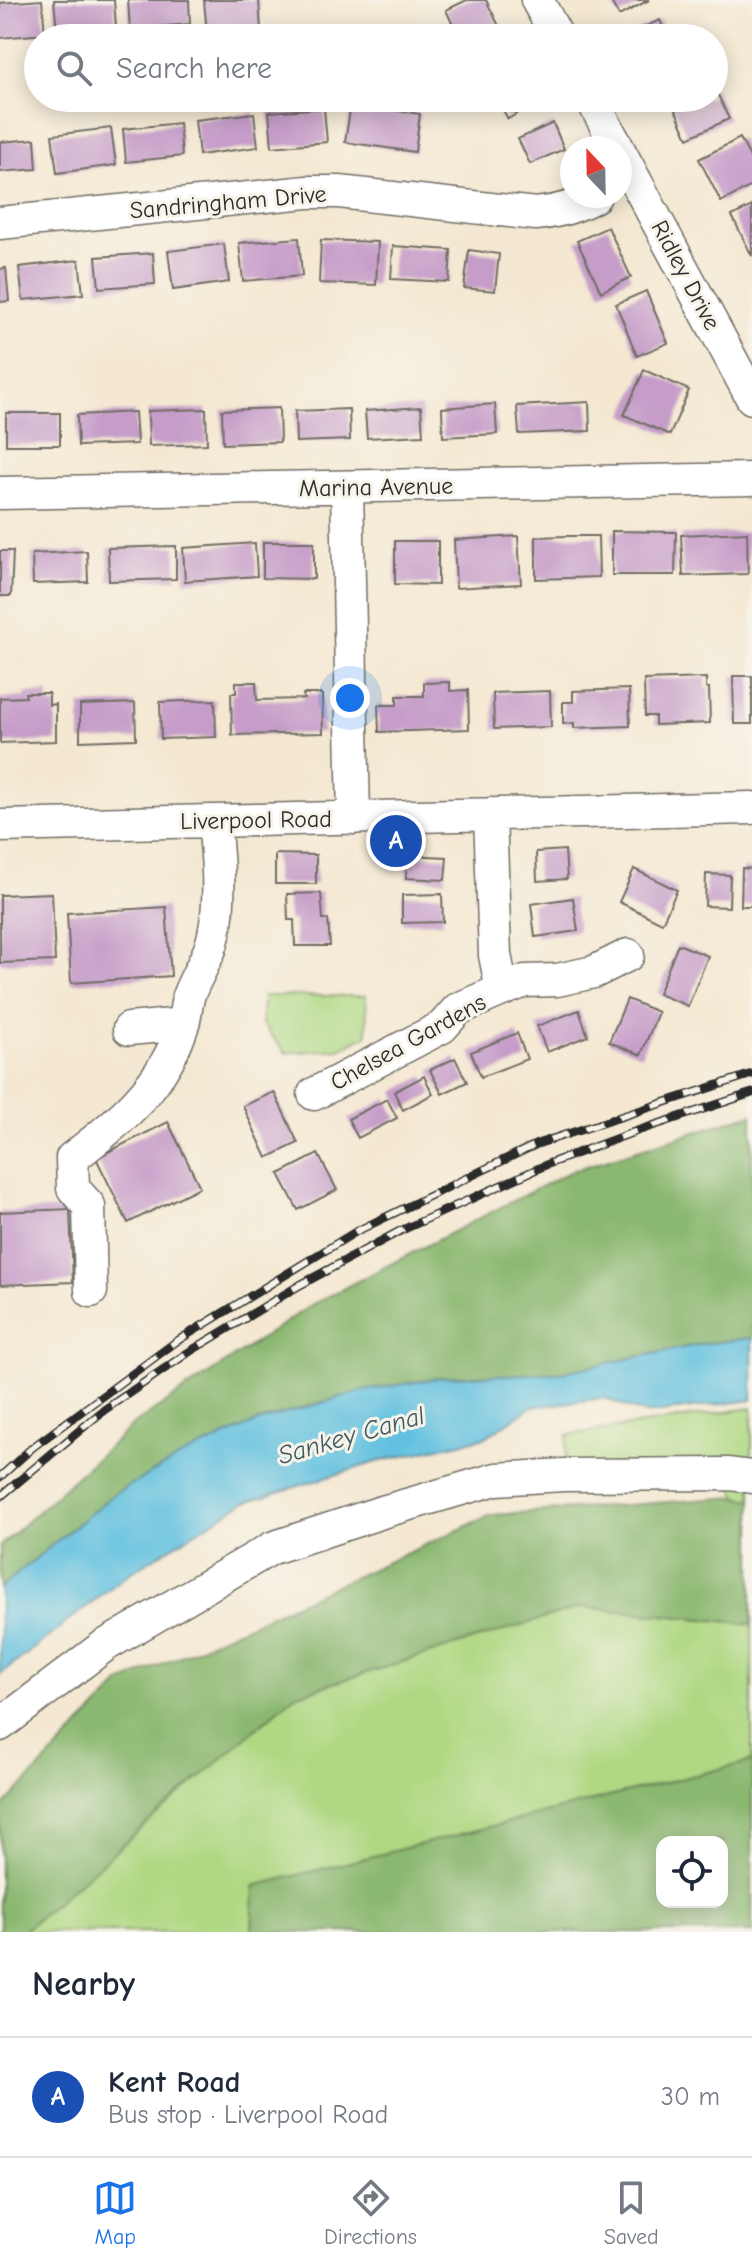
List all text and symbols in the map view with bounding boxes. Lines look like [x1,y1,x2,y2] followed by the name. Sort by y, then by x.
[24,24,728,112] search box
[52,46,96,90] icon: search
[116,51,272,86] text: Search here
[560,136,632,208] north arrow
[128,179,328,225] street label: Sandringham Drive
[645,215,727,335] street label: Ridley Drive
[299,472,453,502] street label: Marina Avenue
[330,678,370,718] your location
[180,805,332,835] street label: Liverpool Road
[370,811,422,871] pin: A
[325,988,491,1096] street label: Chelsea Gardens
[275,1401,428,1471] water label: Sankey Canal
[656,1836,728,1908] map controls
[656,1836,728,1908] button: locate
[32,1964,135,2004] text: Nearby
[108,2065,240,2100] text: Kent Road
[51,2082,65,2112] text: A
[661,2082,720,2112] text: 30 m
[108,2100,388,2130] text: Bus stop · Liverpool Road
[93,2176,137,2250] tab: Map
[324,2176,417,2250] tab: Directions
[604,2176,659,2250] tab: Saved

